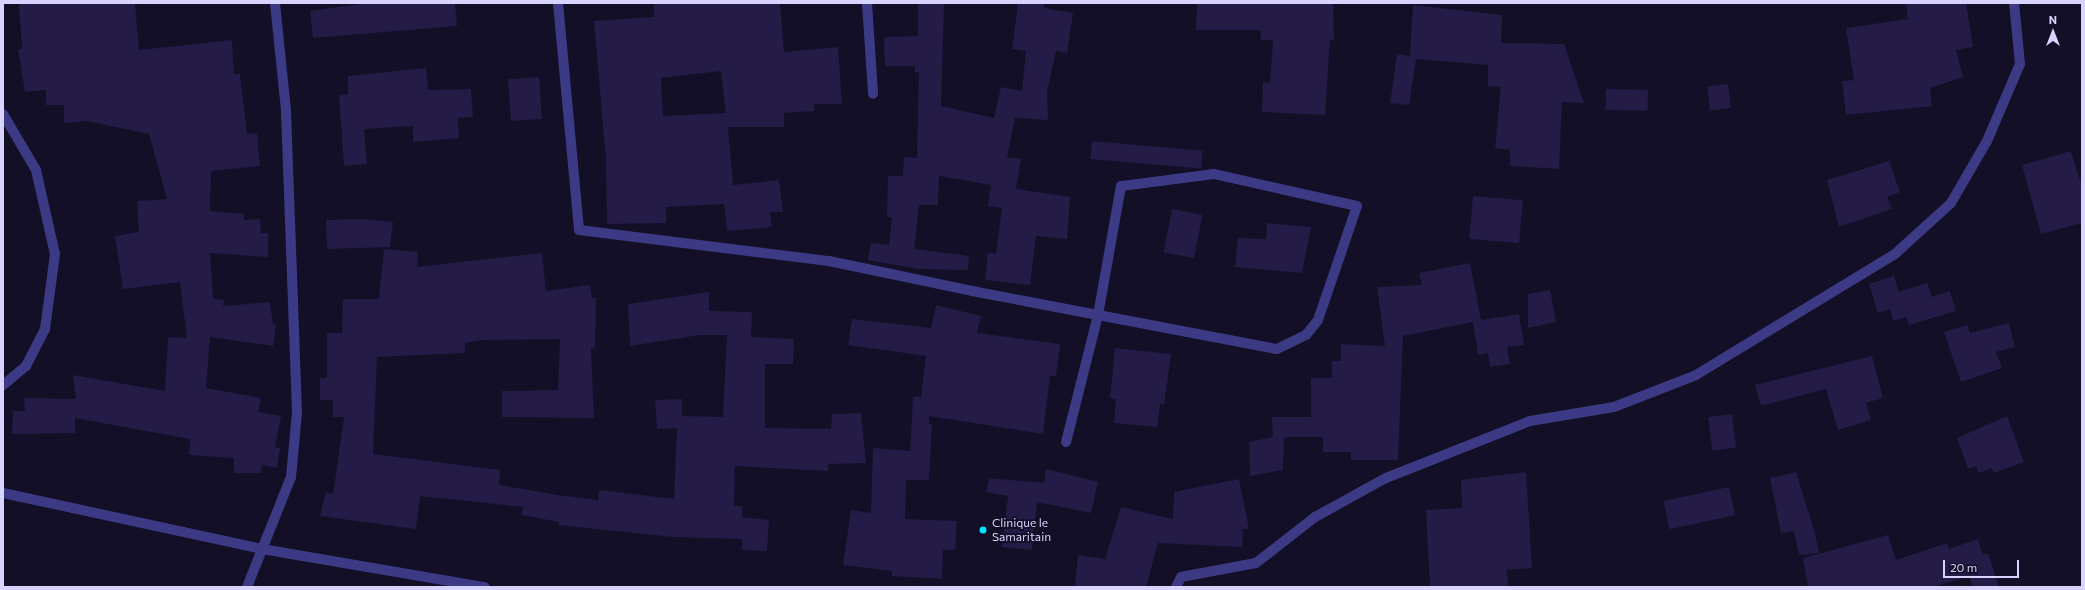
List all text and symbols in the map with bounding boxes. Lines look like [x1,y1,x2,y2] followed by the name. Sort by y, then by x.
[2033,12,2073,52] north arrow
[2049,13,2057,26] text: N
[992,516,1051,544] place label: Clinique le Samaritain
[977,524,989,536] marker: Clinique le Samaritain
[1945,552,2021,578] scale bar
[1950,560,1977,574] text: 20 m

